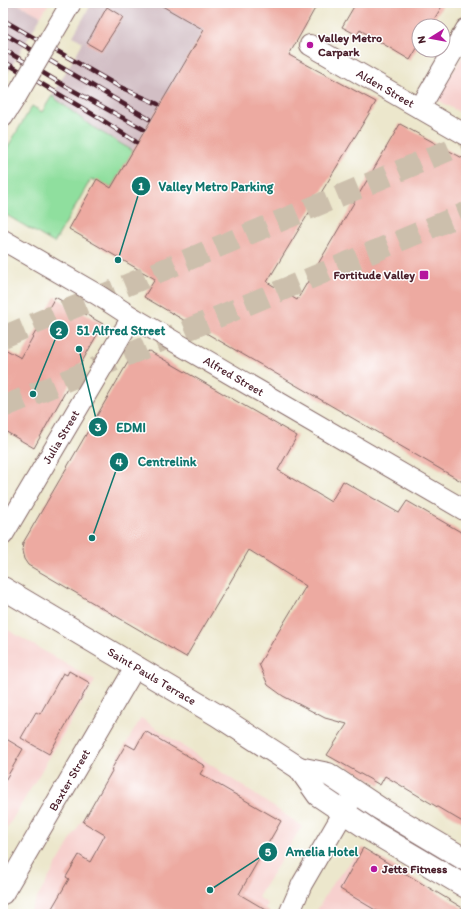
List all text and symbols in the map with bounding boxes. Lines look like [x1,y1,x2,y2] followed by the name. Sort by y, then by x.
[411,18,451,58] north arrow
[318,31,382,60] place label: Valley Metro Carpark
[415,35,429,45] text: N
[305,40,315,50] marker: Valley Metro Carpark
[354,66,417,111] street label: Alden Street
[131,174,282,199] callout: Valley Metro Parking
[138,179,144,193] text: 1
[159,179,274,195] text: Valley Metro Parking
[333,268,415,283] place label: Fortitude Valley
[418,269,430,281] marker: Fortitude Valley
[49,318,173,343] callout: 51 Alfred Street
[77,323,166,338] text: 51 Alfred Street
[56,324,63,338] text: 2
[201,353,267,399] street label: Alfred Street
[40,407,83,466] street label: Julia Street
[88,414,153,439] callout: EDMI
[95,420,102,434] text: 3
[116,420,146,435] text: EDMI
[109,449,204,474] callout: Centrelink
[138,454,197,469] text: Centrelink
[115,455,123,469] text: 4
[105,645,199,708] street label: Saint Pauls Terrace
[46,746,93,814] street label: Baxter Street
[258,839,367,864] callout: Amelia Hotel
[285,844,359,859] text: Amelia Hotel
[265,845,272,859] text: 5
[381,862,448,876] place label: Jetts Fitness
[369,864,379,874] marker: Jetts Fitness

